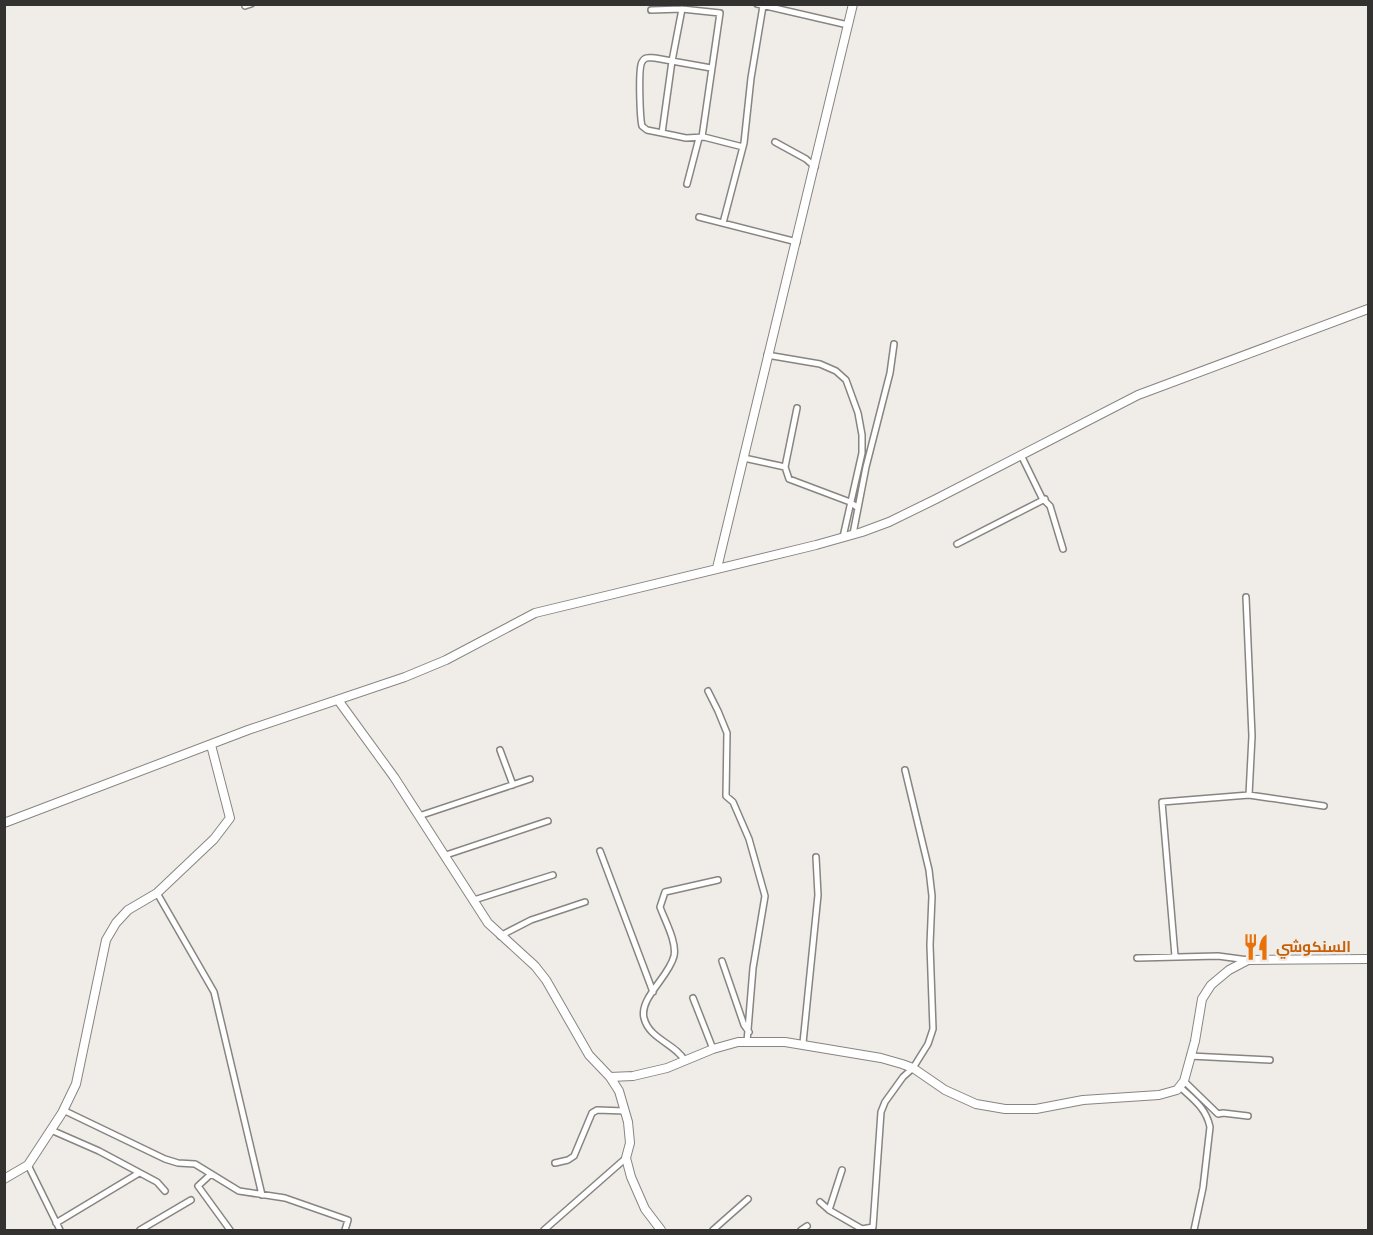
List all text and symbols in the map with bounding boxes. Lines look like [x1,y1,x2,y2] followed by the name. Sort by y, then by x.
[1241,932,1271,962] restaurant icon: السنكوشي
[1276,938,1351,959] place label: السنكوشي

